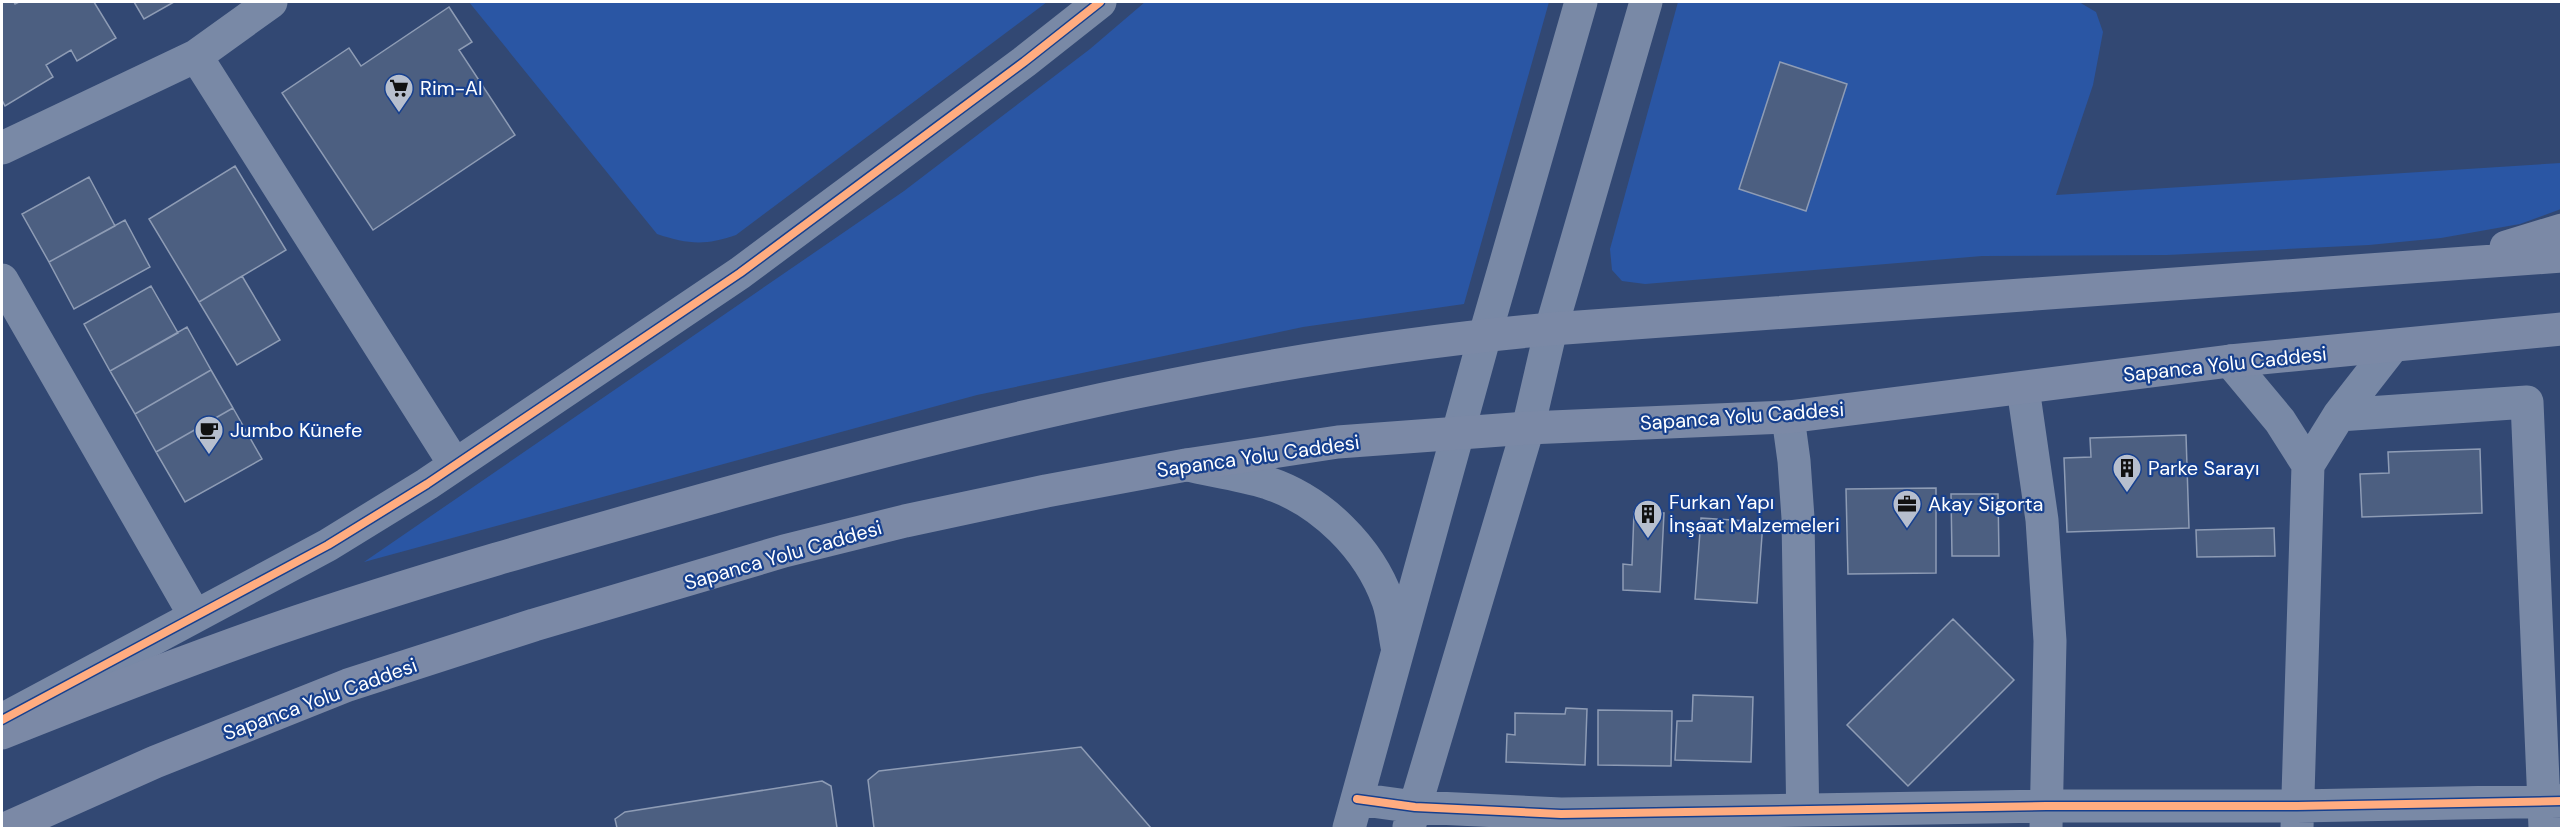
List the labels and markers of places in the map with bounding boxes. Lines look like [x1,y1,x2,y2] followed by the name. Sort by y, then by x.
[383,72,415,114] supermarket icon: Rim-Al
[420,75,482,101] place label: Rim-Al
[193,414,225,456] cafe icon: Jumbo Künefe
[230,417,362,443] place label: Jumbo Künefe
[2111,452,2143,494] building icon: Parke Sarayı
[2148,455,2260,481] place label: Parke Sarayı
[1891,488,1923,530] office icon: Akay Sigorta
[1669,489,1840,538] place label: Furkan Yapı İnşaat Malzemeleri
[1928,491,2043,517] place label: Akay Sigorta
[1632,498,1664,540] building icon: Furkan Yapı İnşaat Malzemeleri

